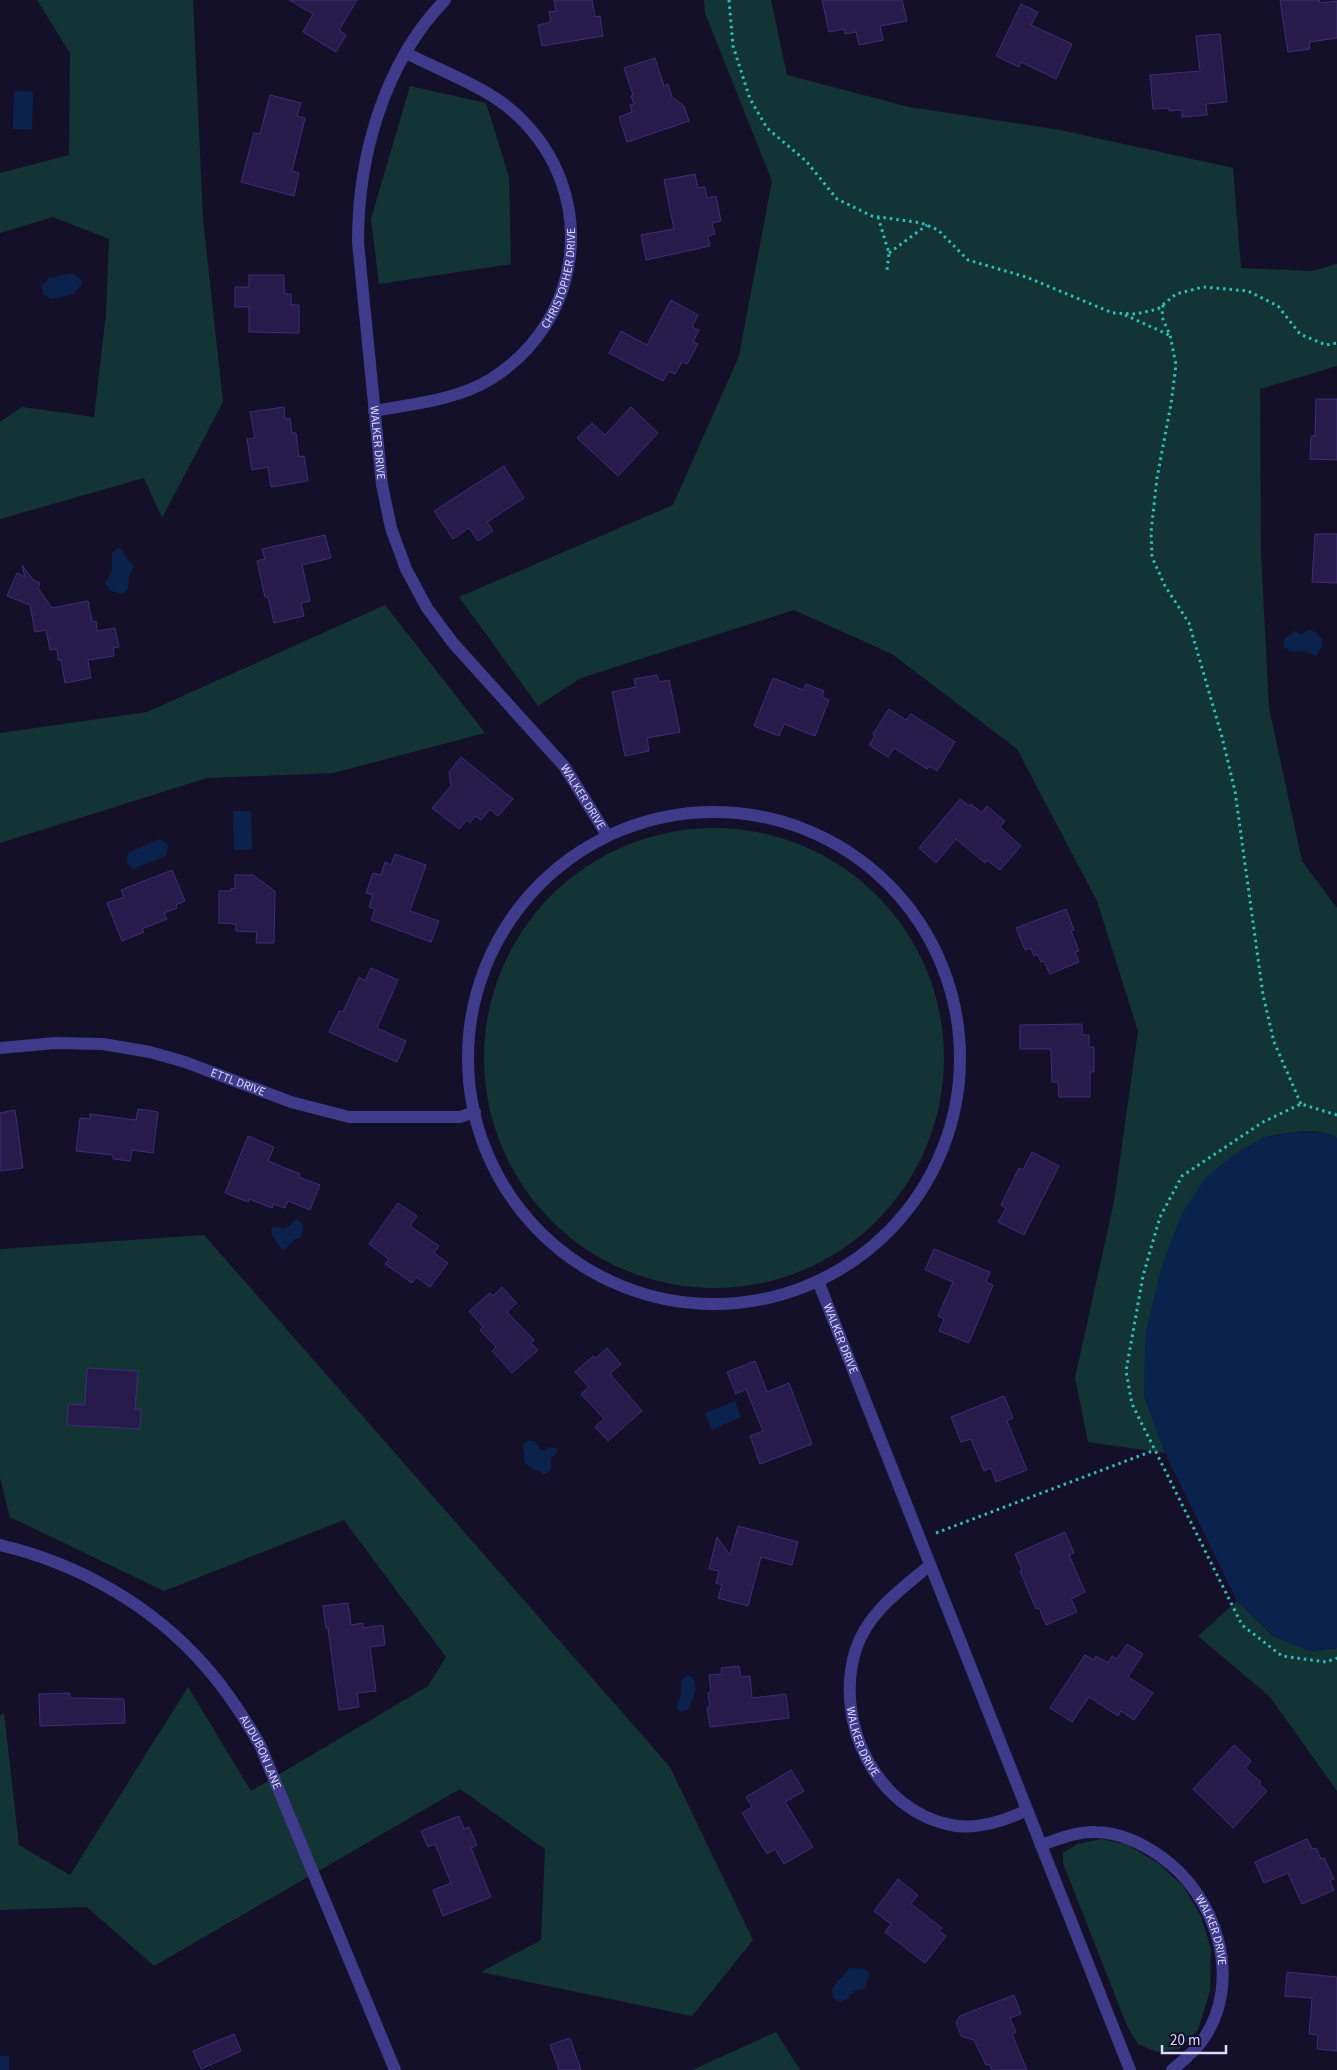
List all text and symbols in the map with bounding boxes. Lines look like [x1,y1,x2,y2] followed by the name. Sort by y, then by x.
[537,227,580,332] street label: CHRISTOPHER DRIVE
[365,405,389,480] street label: WALKER DRIVE
[556,761,610,833] street label: WALKER DRIVE
[208,1064,268,1101] street label: ETTL DRIVE
[819,1301,862,1376] street label: WALKER DRIVE
[842,1706,884,1780] street label: WALKER DRIVE
[235,1712,286,1792] street label: AUDUBON LANE
[1191,1892,1230,1966] street label: WALKER DRIVE
[1162,2022,1226,2054] scale bar
[1170,2030,1200,2051] text: 20 m

